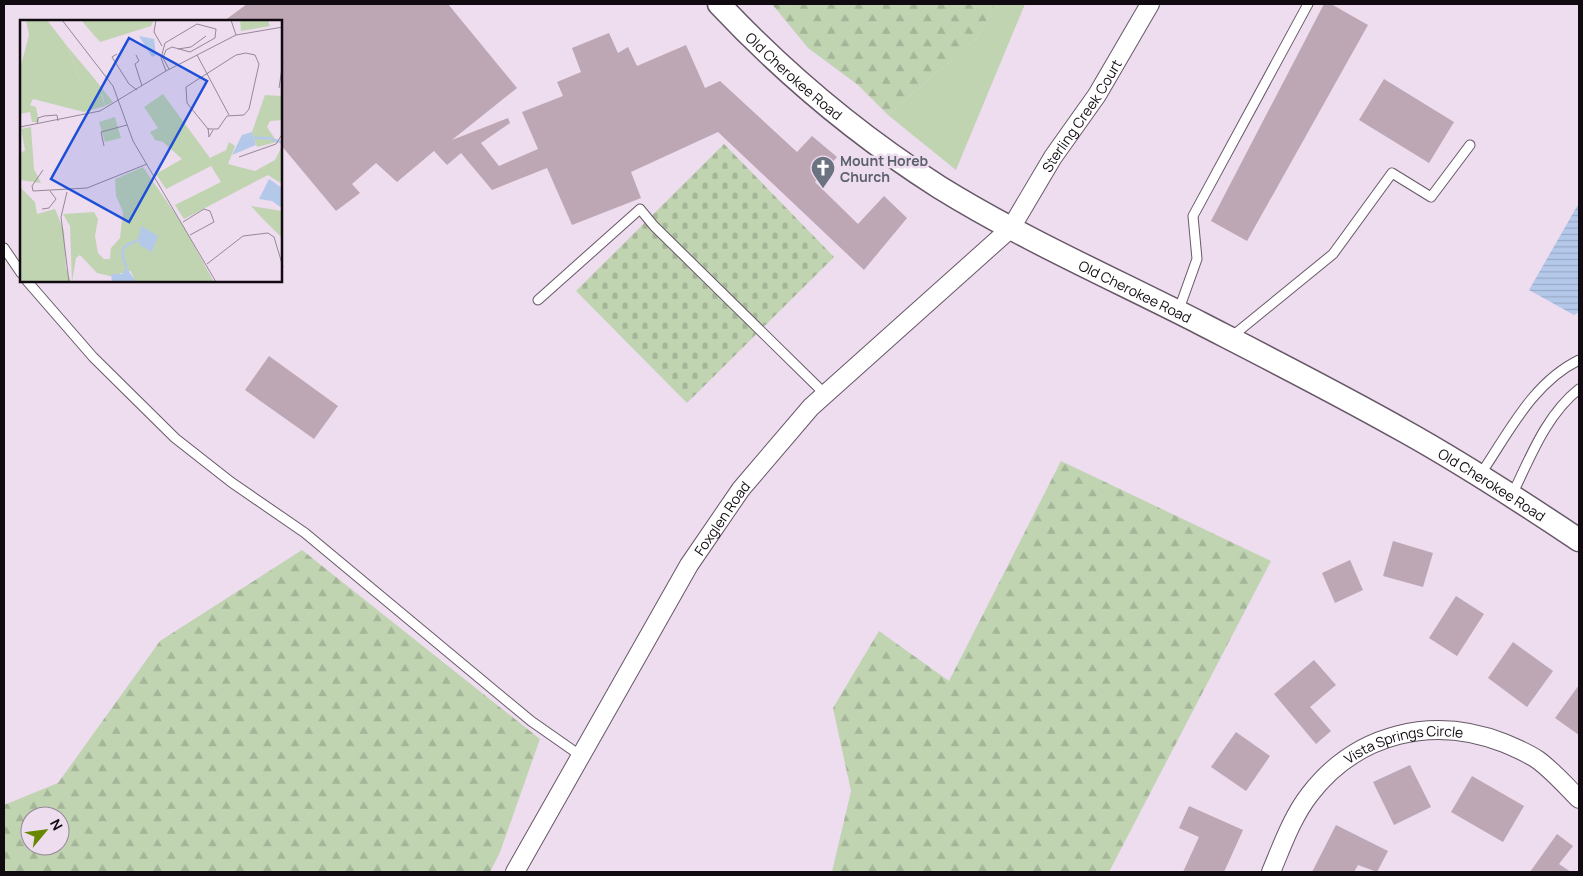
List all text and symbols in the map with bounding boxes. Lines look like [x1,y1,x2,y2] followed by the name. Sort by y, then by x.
[20,20,282,282] inset map
[742,27,847,124] street label: Old Cherokee Road
[1037,55,1126,175] street label: Sterling Creek Court
[840,151,929,186] place label: Mount Horeb Church
[810,155,836,189] church icon: Mount Horeb Church
[1076,255,1195,327] street label: Old Cherokee Road
[1435,443,1549,525] street label: Old Cherokee Road
[689,477,753,559] street label: Foxglen Road
[1340,721,1465,768] street label: Vista Springs Circle
[20,806,70,856] north arrow
[46,815,68,833] text: N

